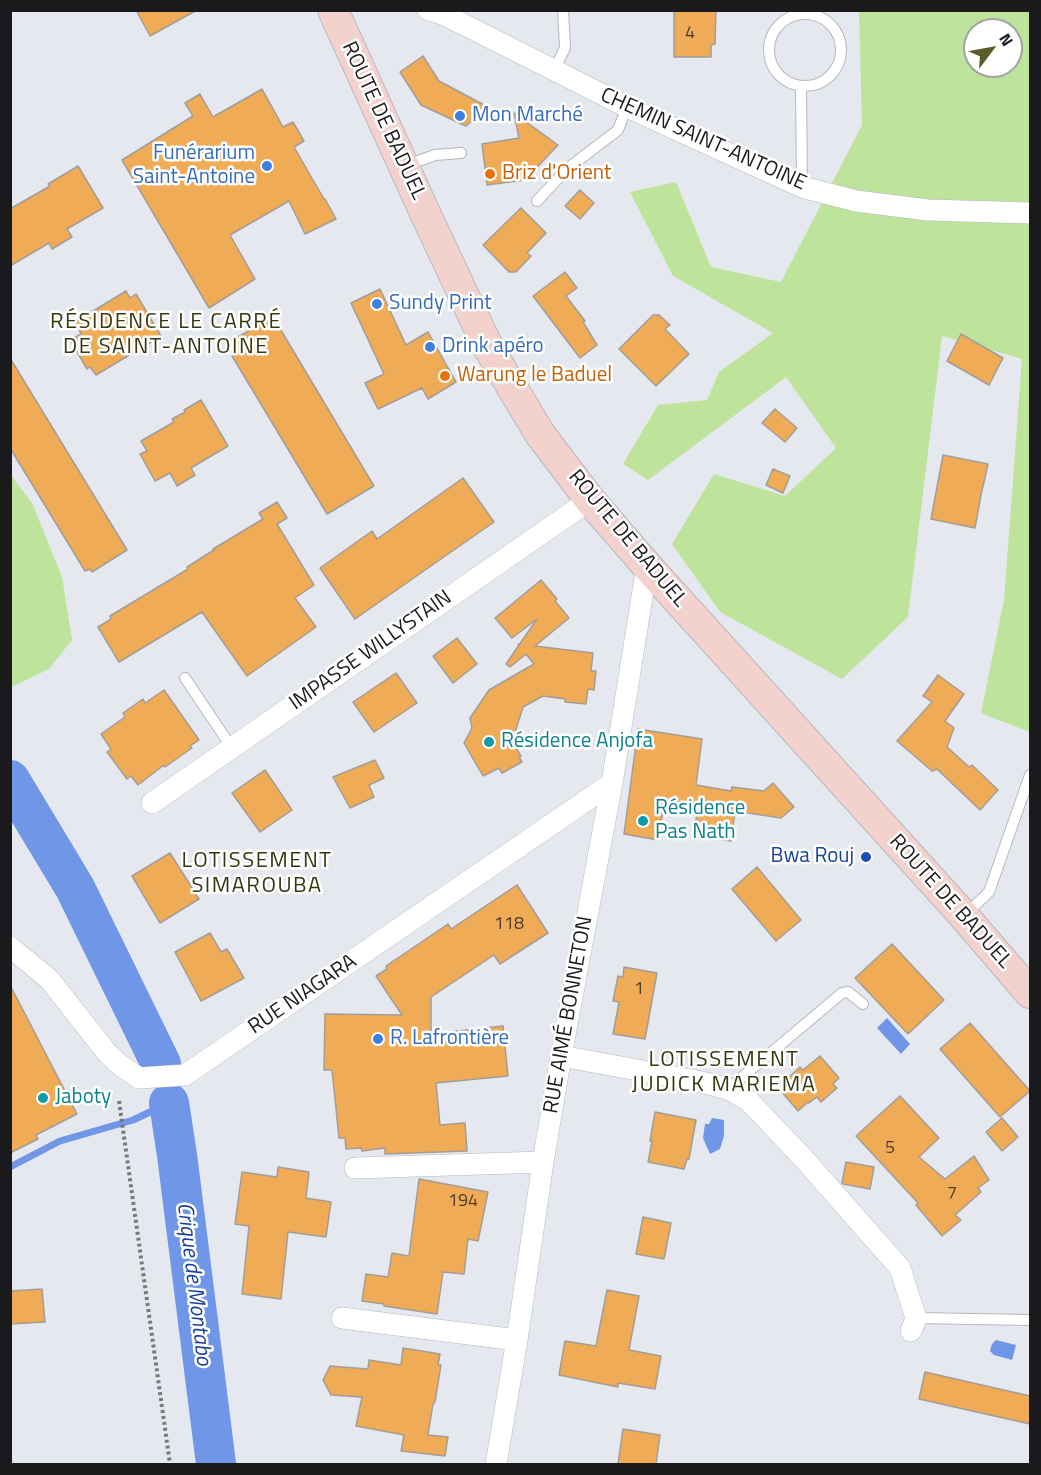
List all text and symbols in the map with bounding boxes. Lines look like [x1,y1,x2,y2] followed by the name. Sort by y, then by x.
[963,18,1023,78] north arrow
[685,23,695,45] house number: 4
[993,28,1020,51] text: N
[335,38,431,204] street label: ROUTE DE BADUEL
[596,83,810,197] street label: CHEMIN SAINT-ANTOINE
[472,103,583,129] place label: Mon Marché
[453,109,467,123] marker: Mon Marché
[133,141,255,191] place label: Funérarium Saint-Antoine
[260,159,274,173] marker: Funérarium Saint-Antoine
[502,161,611,187] place label: Briz d'Orient
[483,167,497,181] marker: Briz d'Orient
[389,291,492,317] place label: Sundy Print
[370,297,384,311] marker: Sundy Print
[50,310,282,362] district label: RÉSIDENCE LE CARRÉ DE SAINT-ANTOINE
[442,334,544,360] place label: Drink apéro
[423,340,437,354] marker: Drink apéro
[457,363,612,389] place label: Warung le Baduel
[438,369,452,383] marker: Warung le Baduel
[562,465,692,613] street label: ROUTE DE BADUEL
[285,586,457,716] street label: IMPASSE WILLYSTAIN
[501,729,653,755] place label: Résidence Anjofa
[482,735,496,749] marker: Résidence Anjofa
[655,796,745,846] place label: Résidence Pas Nath
[636,814,650,828] marker: Résidence Pas Nath
[883,830,1017,974] street label: ROUTE DE BADUEL
[771,844,854,870] place label: Bwa Rouj
[182,849,332,900] district label: LOTISSEMENT SIMAROUBA
[859,850,873,864] marker: Bwa Rouj
[494,914,524,936] house number: 118
[539,914,599,1116] street label: RUE AIMÉ BONNETON
[244,950,362,1040] street label: RUE NIAGARA
[634,979,644,1001] house number: 1
[390,1026,509,1052] place label: R. Lafrontière
[371,1032,385,1046] marker: R. Lafrontière
[632,1048,816,1100] district label: LOTISSEMENT JUDICK MARIEMA
[55,1085,111,1111] place label: Jaboty
[36,1091,50,1105] marker: Jaboty
[885,1138,895,1160] house number: 5
[947,1184,957,1206] house number: 7
[448,1191,478,1213] house number: 194
[170,1201,216,1367] water label: Crique de Montabo

